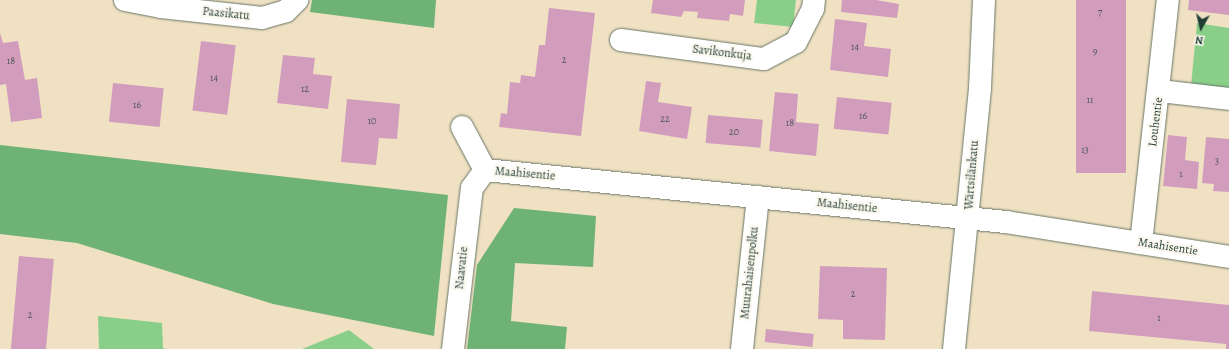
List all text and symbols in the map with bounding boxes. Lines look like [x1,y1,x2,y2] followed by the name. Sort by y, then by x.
[202,4,250,24] street label: Paasikatu
[1098,6,1102,18] house number: 7
[1181,8,1221,48] north arrow
[1194,32,1204,48] text: N
[851,41,859,53] house number: 14
[692,42,752,64] street label: Savikonkuja
[1093,45,1097,57] house number: 9
[562,54,566,66] house number: 2
[7,55,15,67] house number: 18
[210,72,218,84] house number: 14
[301,83,309,95] house number: 12
[1087,94,1093,106] house number: 11
[1146,96,1166,148] street label: Louhentie
[133,99,141,111] house number: 16
[859,110,867,122] house number: 16
[660,113,670,125] house number: 22
[368,115,376,127] house number: 10
[786,117,794,129] house number: 18
[729,126,739,138] house number: 20
[962,140,982,210] street label: Wärtsilänkatu
[1081,144,1089,156] house number: 13
[1215,155,1219,167] house number: 3
[494,164,556,184] street label: Maahisentie
[1179,168,1183,180] house number: 1
[816,196,878,216] street label: Maahisentie
[738,226,762,320] street label: Muurahaisenpolku
[1137,235,1199,259] street label: Maahisentie
[453,246,471,290] street label: Naavatie
[851,288,855,300] house number: 2
[28,309,32,321] house number: 2
[1157,312,1161,324] house number: 1

